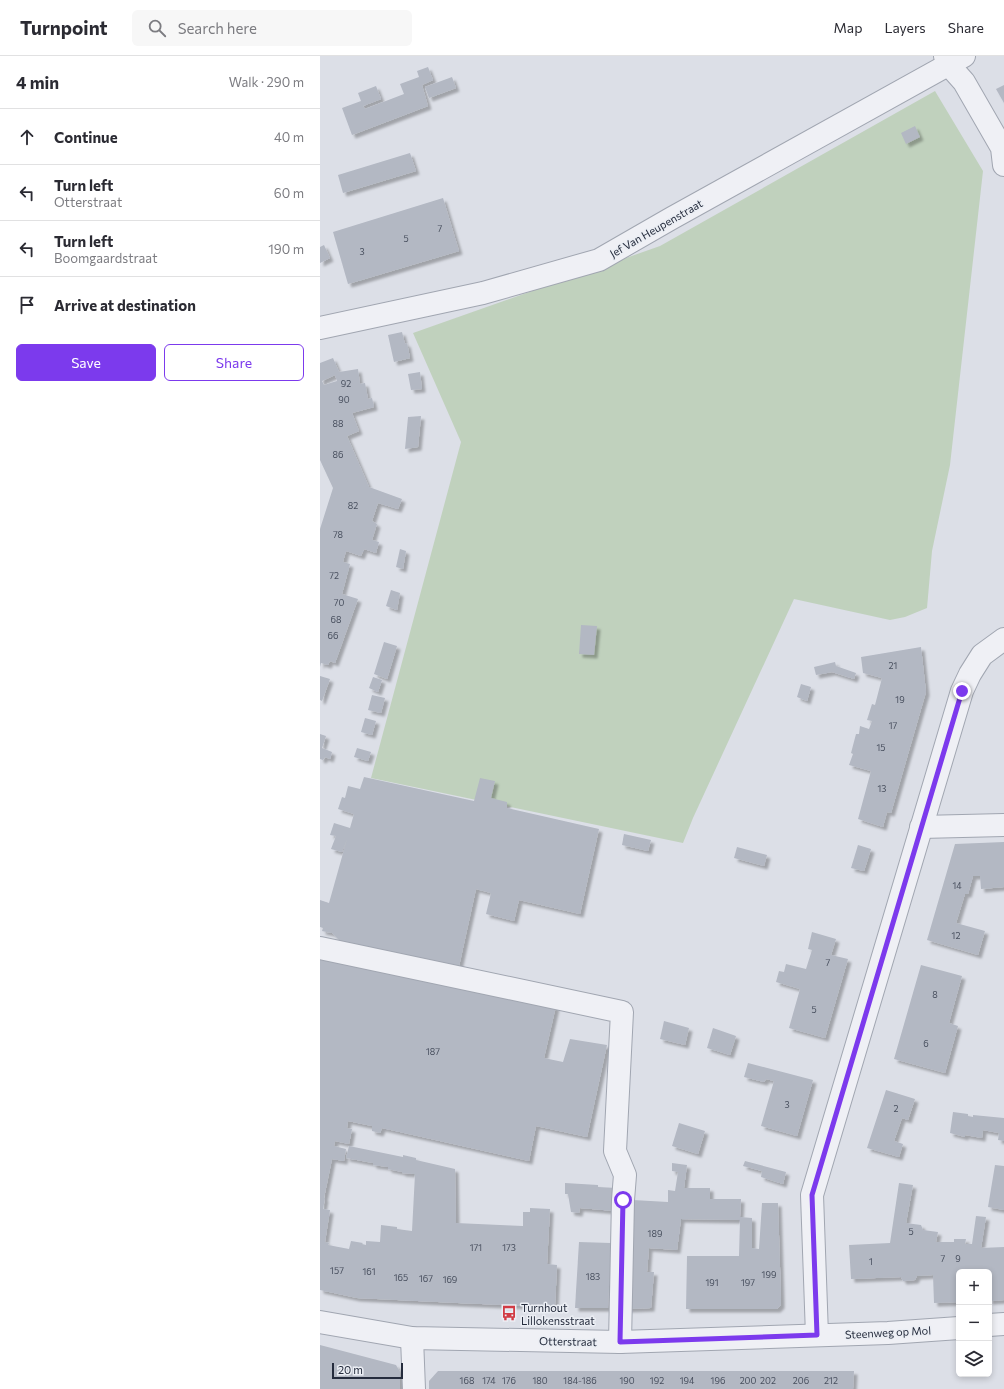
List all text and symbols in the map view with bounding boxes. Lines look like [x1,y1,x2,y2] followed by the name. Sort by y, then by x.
[132,10,412,46] search box
[20,16,108,39] text: Turnpoint
[146,17,168,39] icon: search
[178,19,257,37] text: Search here
[834,19,862,36] text: Map
[884,19,926,36] text: Layers
[948,19,984,36] text: Share
[16,72,59,93] text: 4 min
[229,74,304,90] text: Walk · 290 m
[16,126,38,148] icon: ahead
[54,128,118,146] text: Continue
[274,129,304,145] text: 40 m
[54,176,113,194] text: Turn left
[16,182,38,204] icon: left
[274,185,304,201] text: 60 m
[54,194,122,210] text: Otterstraat
[607,196,706,261] street label: Jef Van Heupenstraat
[438,223,443,234] house number: 7
[54,232,113,250] text: Turn left
[403,233,409,244] house number: 5
[16,238,38,260] icon: left
[268,241,304,257] text: 190 m
[359,246,365,257] house number: 3
[54,250,158,266] text: Boomgaardstraat
[16,294,38,316] icon: arrive
[54,296,196,314] text: Arrive at destination
[16,344,156,381] button: Save
[164,344,304,381] button: Share
[341,378,351,389] house number: 92
[338,394,350,405] house number: 90
[333,418,343,429] house number: 88
[333,449,343,460] house number: 86
[348,500,358,511] house number: 82
[333,529,343,540] house number: 78
[329,570,339,581] house number: 72
[334,597,344,608] house number: 70
[331,614,341,625] house number: 68
[328,630,338,641] house number: 66
[889,660,897,671] house number: 21
[953,682,971,700] route end
[895,694,905,705] house number: 19
[889,720,898,731] house number: 17
[876,742,886,753] house number: 15
[878,783,886,794] house number: 13
[952,880,962,891] house number: 14
[952,930,960,941] house number: 12
[826,957,831,968] house number: 7
[932,989,938,1000] house number: 8
[811,1004,817,1015] house number: 5
[923,1038,929,1049] house number: 6
[426,1046,440,1057] house number: 187
[784,1099,790,1110] house number: 3
[894,1103,899,1114] house number: 2
[614,1191,632,1209] route start
[908,1226,914,1237] house number: 5
[648,1228,662,1239] house number: 189
[470,1242,482,1253] house number: 171
[502,1242,516,1253] house number: 173
[941,1253,946,1264] house number: 7
[955,1253,961,1264] house number: 9
[869,1256,873,1267] house number: 1
[330,1265,344,1276] house number: 157
[362,1266,376,1277] house number: 161
[762,1269,776,1280] house number: 199
[956,1269,992,1377] map controls
[956,1269,992,1305] button: +
[586,1271,600,1282] house number: 183
[394,1272,408,1283] house number: 165
[419,1273,433,1284] house number: 167
[443,1274,457,1285] house number: 169
[705,1277,719,1288] house number: 191
[741,1277,755,1288] house number: 197
[521,1301,595,1327] place label: Turnhout Lillokensstraat
[500,1304,518,1322] bus stop icon: Turnhout Lillokensstraat
[956,1305,992,1341] button: −
[845,1323,931,1341] street label: Steenweg op Mol
[539,1334,597,1348] street label: Otterstraat
[956,1341,992,1377] button: layers
[332,1361,403,1380] scale bar
[338,1363,363,1376] text: 20 m
[460,1375,474,1386] house number: 168
[482,1375,496,1386] house number: 174
[502,1375,516,1386] house number: 176
[532,1375,548,1386] house number: 180
[563,1375,597,1386] house number: 184-186
[619,1375,635,1386] house number: 190
[650,1375,664,1386] house number: 192
[680,1375,695,1386] house number: 194
[711,1375,725,1386] house number: 196
[740,1375,756,1386] house number: 200
[760,1375,776,1386] house number: 202
[793,1375,809,1386] house number: 206
[824,1375,838,1386] house number: 212

